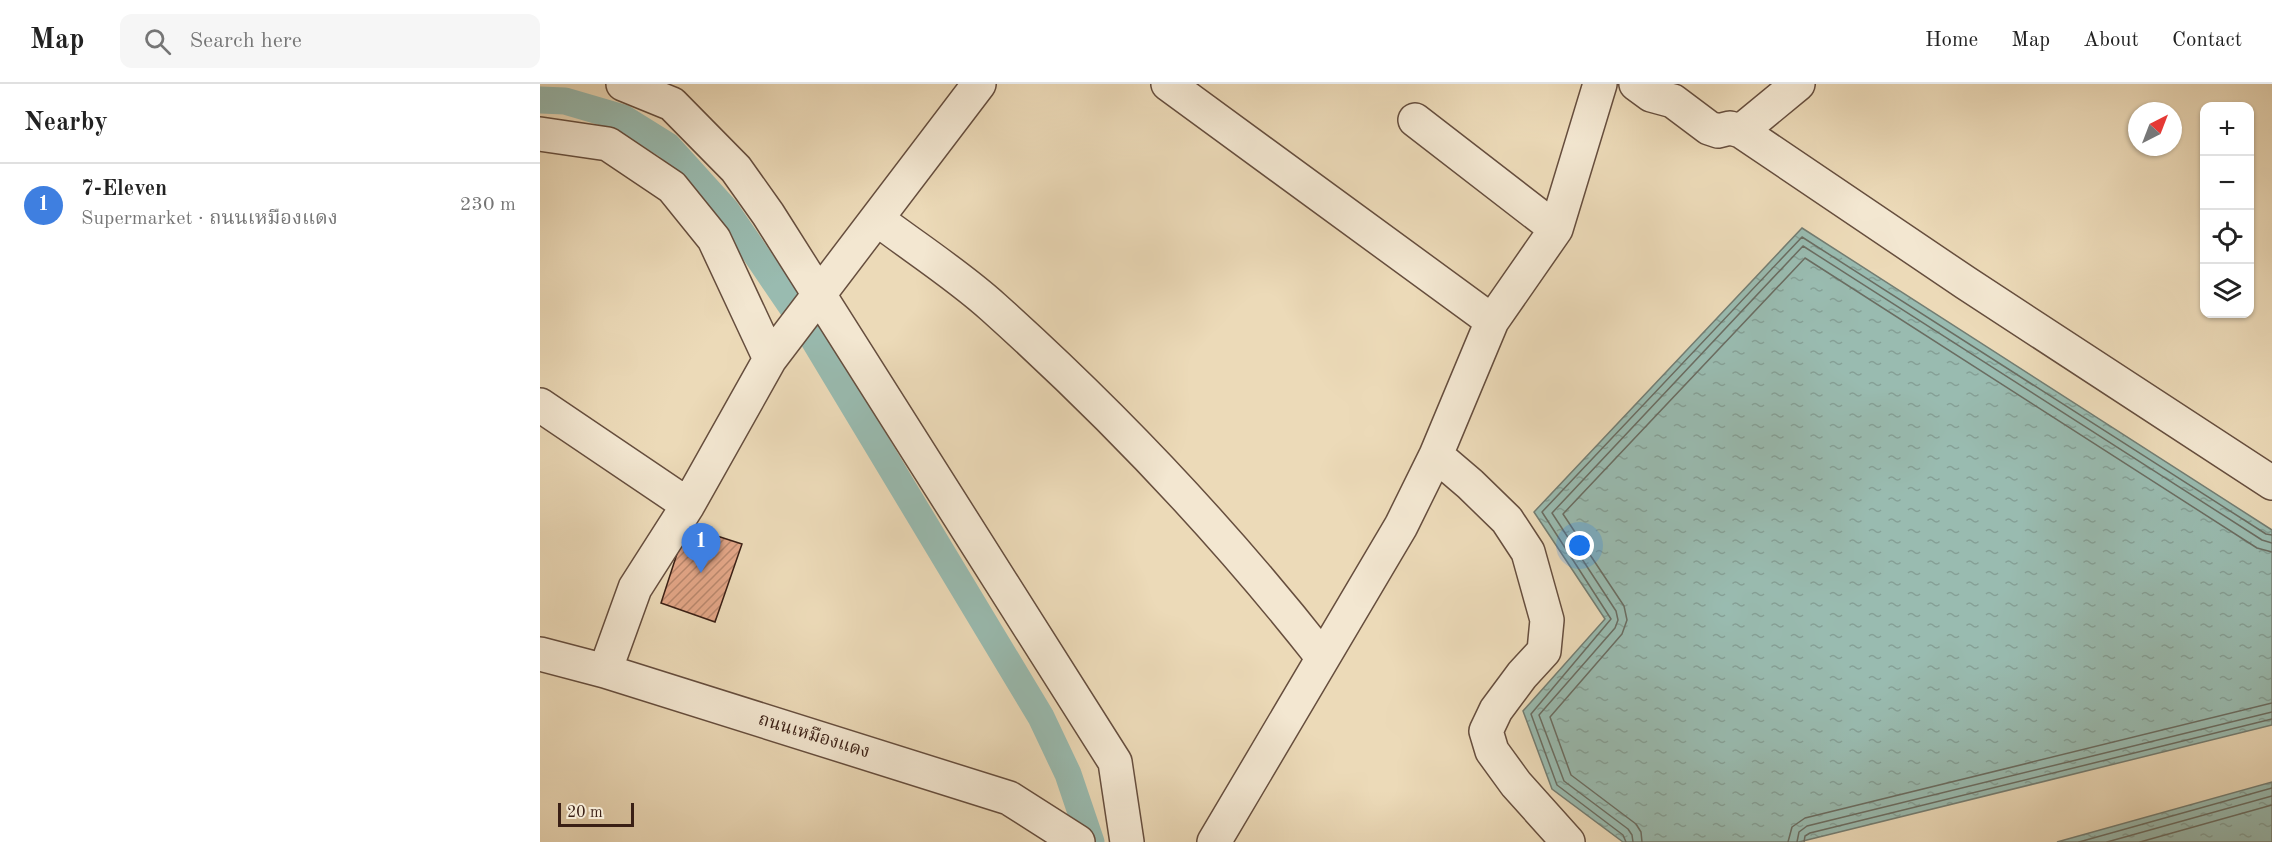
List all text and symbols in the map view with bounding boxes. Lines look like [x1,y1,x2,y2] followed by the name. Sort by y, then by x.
[120,14,540,68] search box
[141,25,174,58] icon: search
[30,27,84,55] text: Map
[189,30,302,52] text: Search here
[1925,30,1978,51] text: Home
[2011,30,2050,51] text: Map
[2083,30,2139,51] text: About
[2172,30,2242,51] text: Contact
[2128,102,2182,156] north arrow
[2200,102,2254,318] map controls
[2200,102,2254,156] button: +
[24,110,108,136] text: Nearby
[2200,156,2254,210] button: −
[81,178,167,200] text: 7-Eleven
[38,195,49,215] text: 1
[460,195,516,215] text: 230 m
[81,209,338,229] text: Supermarket · ถนนเหมืองแดง
[2200,210,2254,264] button: locate
[2200,264,2254,318] button: layers
[682,524,720,573] pin: 1
[1565,531,1594,560] your location
[756,710,872,762] street label: ถนนเหมืองแดง
[558,800,634,828] scale bar
[567,805,603,821] text: 20 m

